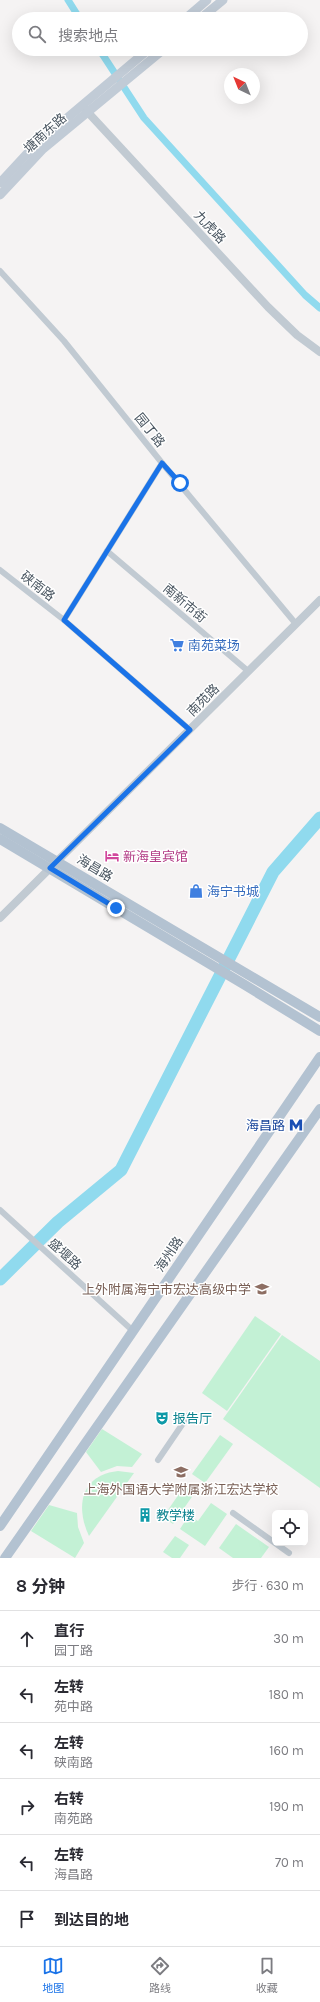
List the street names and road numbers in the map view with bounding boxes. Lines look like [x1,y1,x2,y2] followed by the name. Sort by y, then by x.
[21,110,69,156] street label: 塘南东路
[191,208,229,246] street label: 九虎路
[132,410,168,450] street label: 园丁路
[18,568,58,604] street label: 硖南路
[160,581,210,625] street label: 南新市街
[184,681,222,719] street label: 南苑路
[74,852,116,884] street label: 海昌路
[152,1234,186,1274] street label: 海州路
[45,1235,85,1273] street label: 盛堰路

